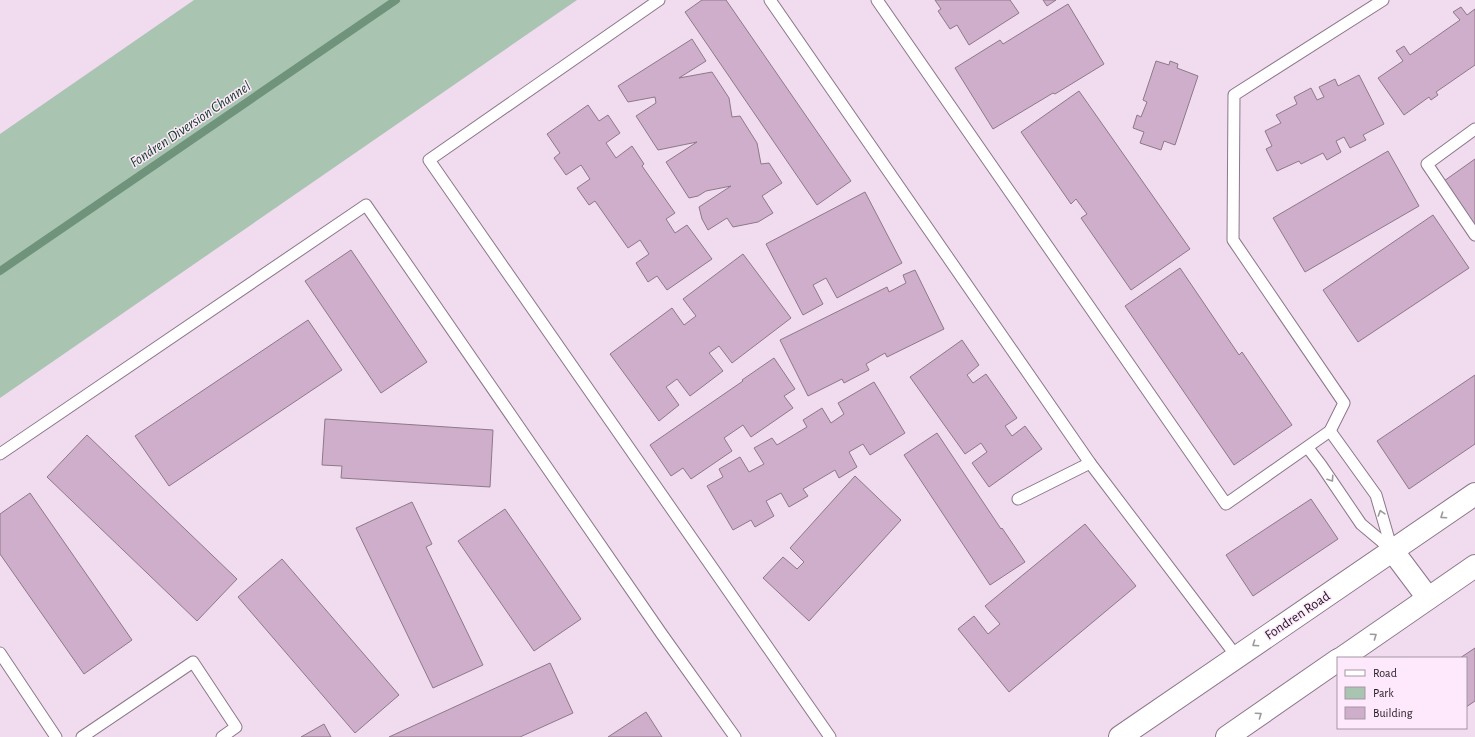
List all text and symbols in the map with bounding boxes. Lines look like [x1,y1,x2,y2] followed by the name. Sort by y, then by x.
[127,78,254,170] water label: Fondren Diversion Channel
[1326,475,1334,482] one-way arrow
[1377,509,1386,516] one-way arrow
[1440,511,1447,518] one-way arrow
[1263,589,1333,643] street label: Fondren Road
[1369,634,1376,641] one-way arrow
[1252,639,1259,646] one-way arrow
[1337,657,1467,729] legend
[1373,667,1397,679] text: Road
[1373,687,1394,699] text: Park
[1373,707,1413,719] text: Building
[1255,712,1262,720] one-way arrow

